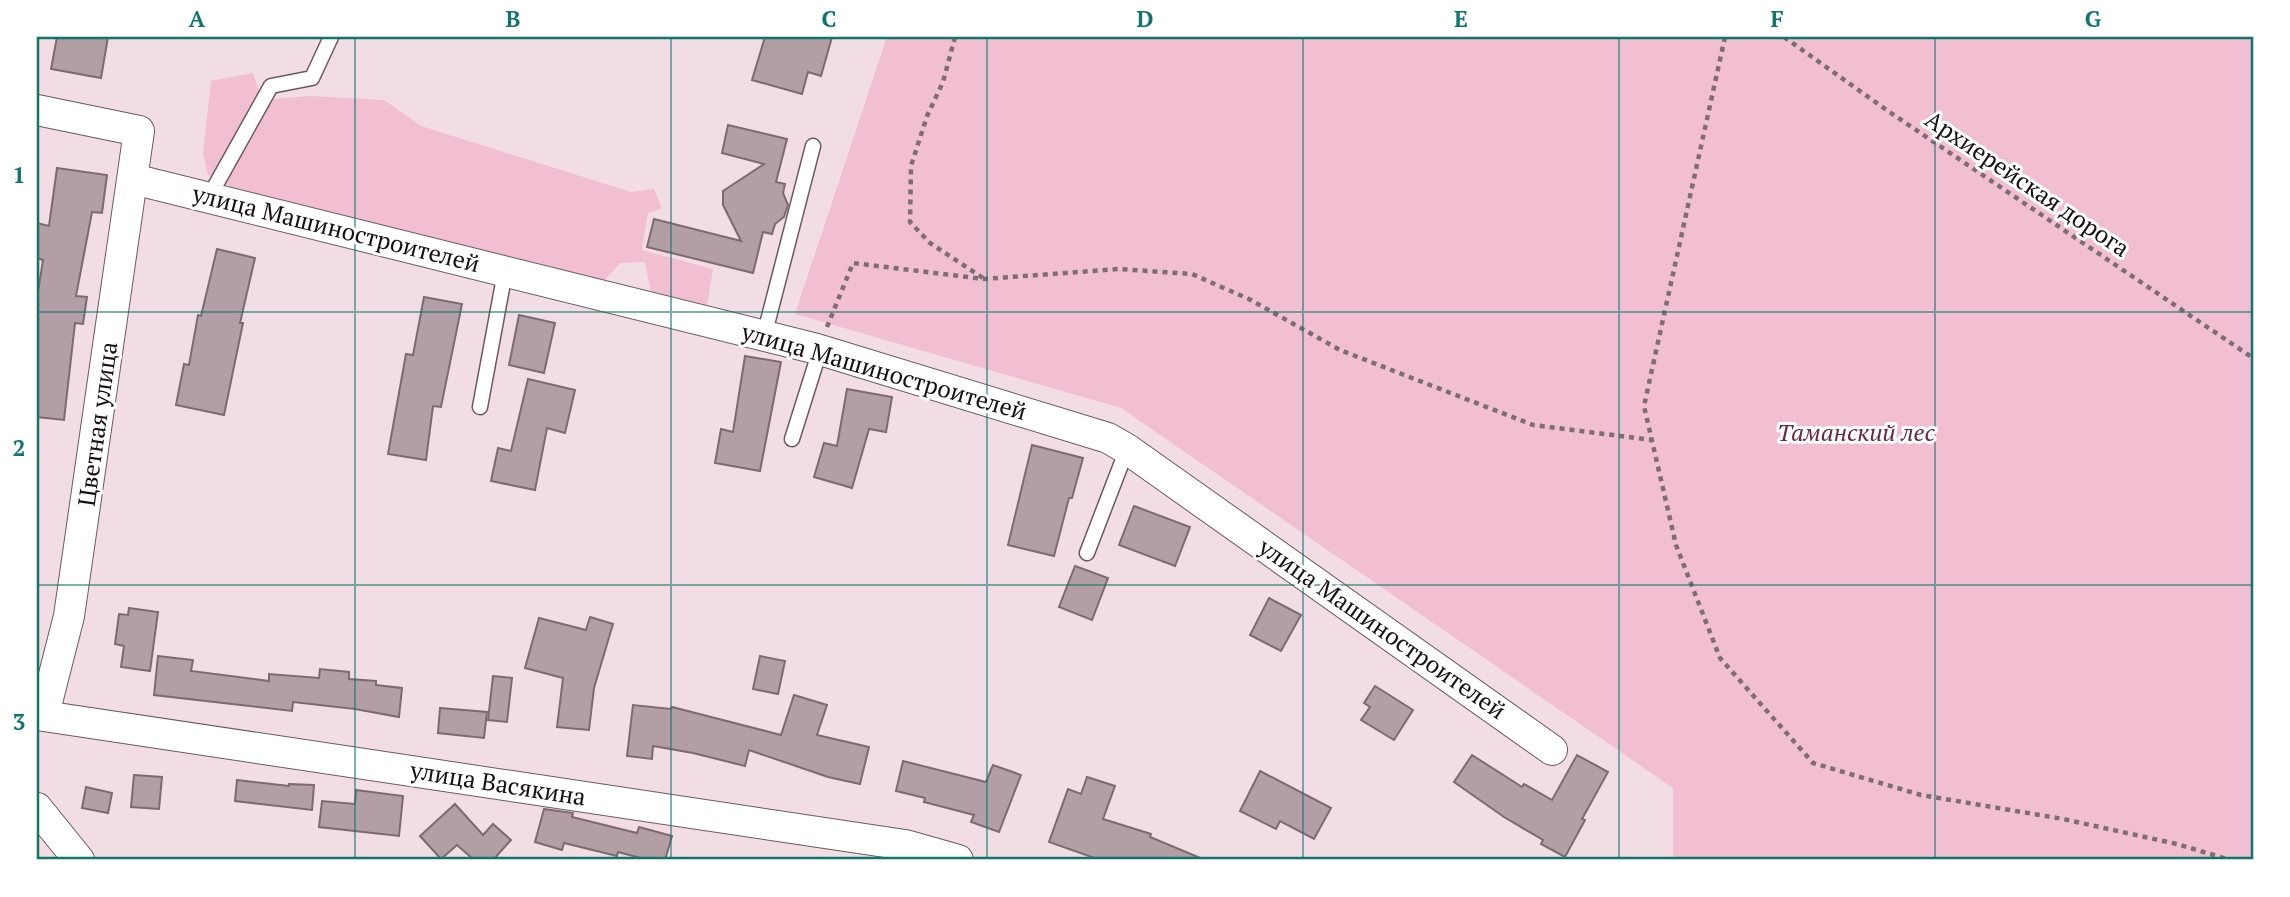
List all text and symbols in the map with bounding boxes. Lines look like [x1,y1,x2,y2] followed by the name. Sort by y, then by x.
[189,3,206,34] text: A
[506,3,521,34] text: B
[822,3,837,34] text: C
[1137,3,1154,34] text: D
[1454,3,1468,34] text: E
[1770,3,1784,34] text: F
[2085,3,2102,34] text: G
[1919,103,2136,264] street label: Архиерейская дорога
[13,159,26,190] text: 1
[188,177,483,279] street label: улица Машиностроителей
[737,315,1031,427] street label: улица Машиностроителей
[70,340,124,508] street label: Цветная улица
[1777,416,1936,448] park label: Таманский лес
[13,432,26,463] text: 2
[1252,530,1513,726] street label: улица Машиностроителей
[13,706,26,737] text: 3
[407,753,588,813] street label: улица Васякина

